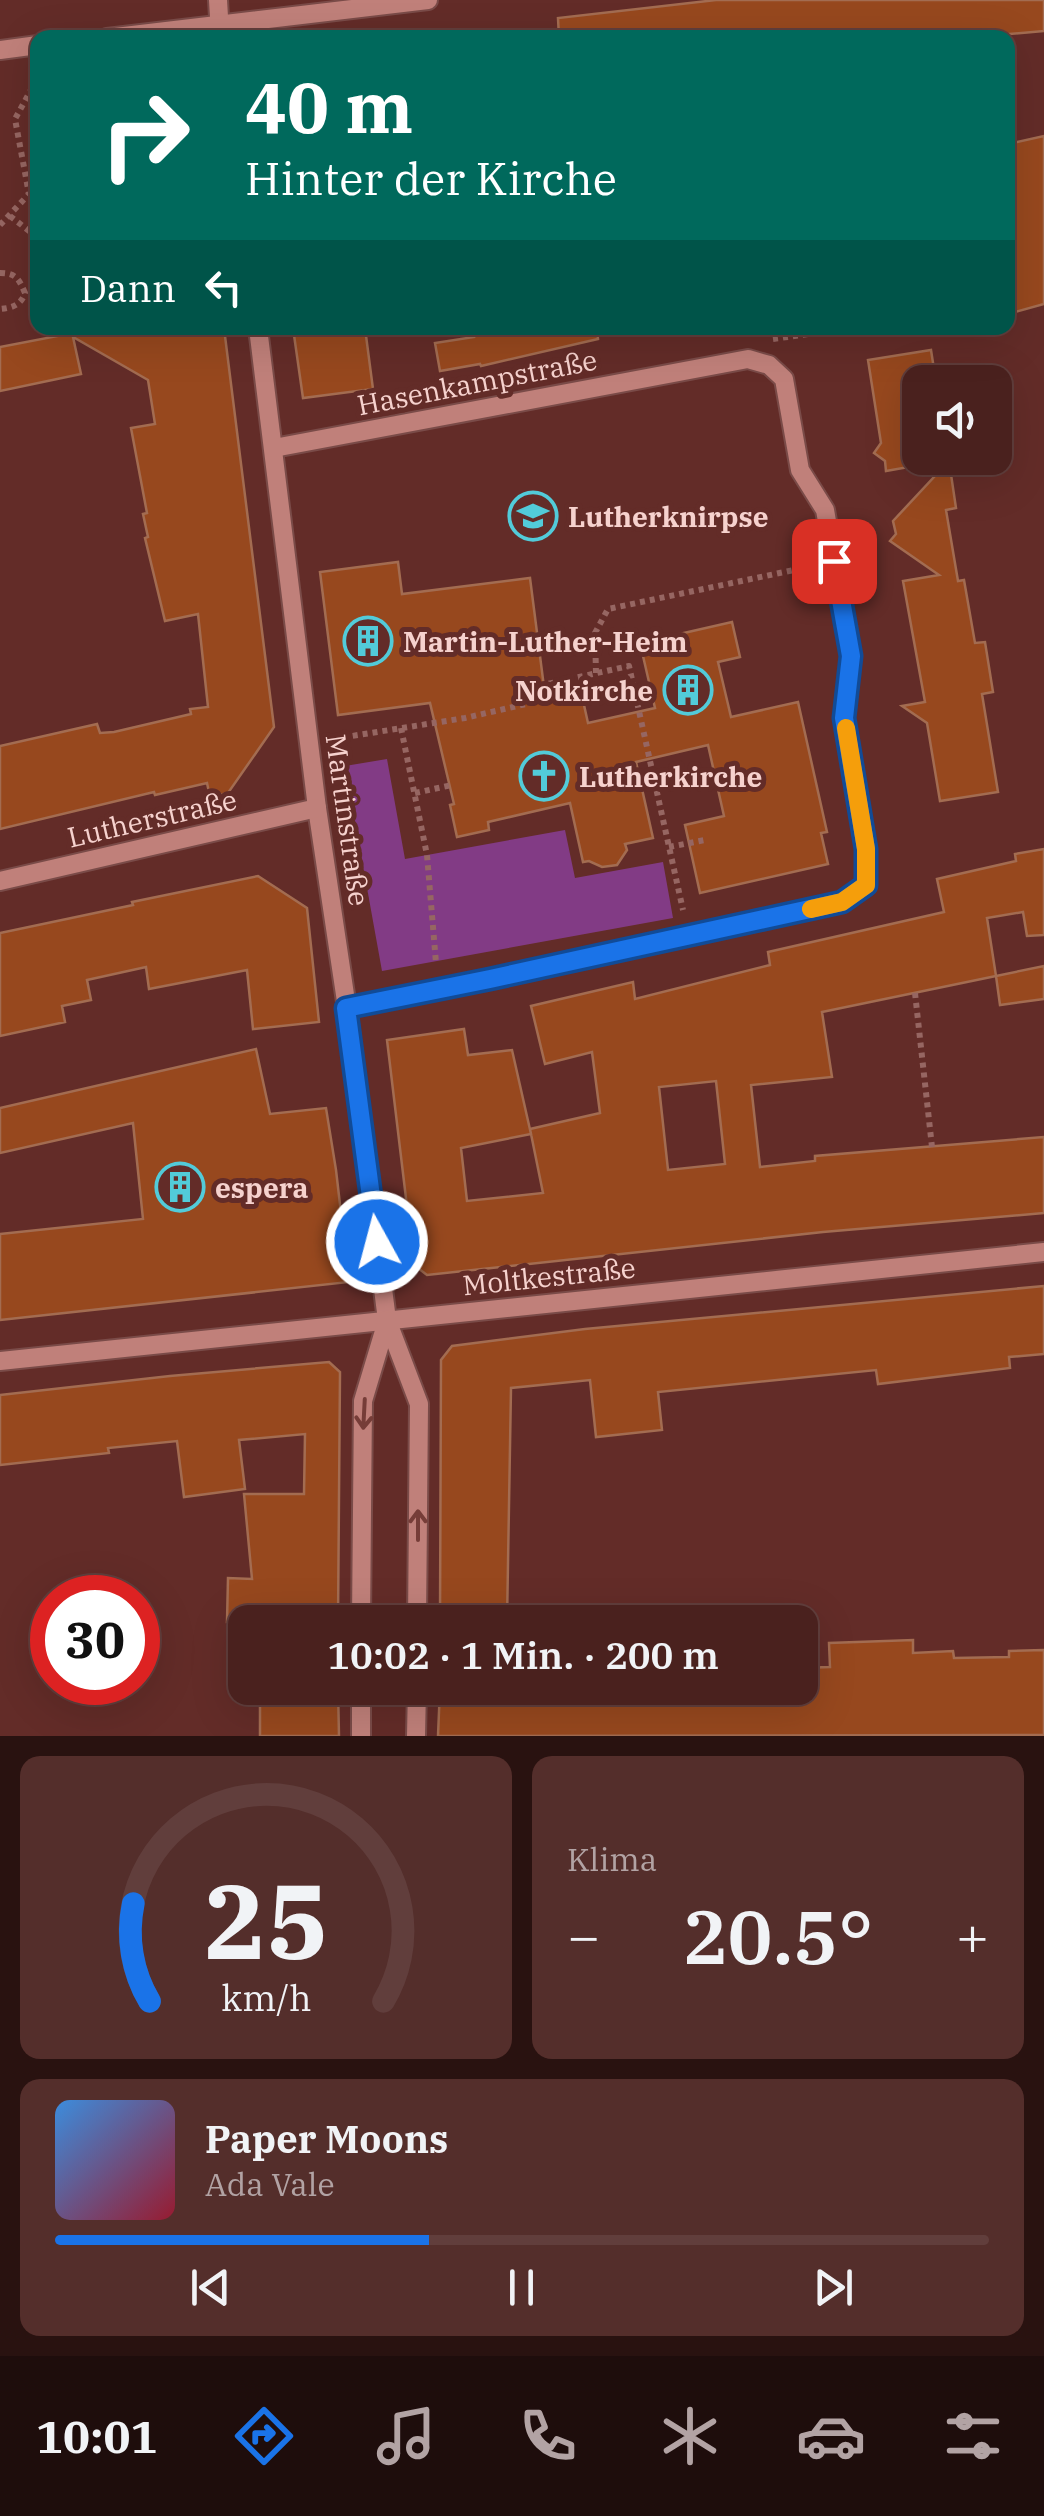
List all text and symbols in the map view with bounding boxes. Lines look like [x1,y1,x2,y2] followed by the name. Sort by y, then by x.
[245,61,413,152] text: 40 m
[80,70,210,200] icon: right
[245,149,617,207] text: Hinter der Kirche
[196,260,251,315] icon: left
[80,263,176,312] text: Dann
[354,341,600,423] street label: Hasenkampstraße
[902,365,1012,475] map controls
[902,365,1012,475] button: sound
[507,490,559,542] school or university icon: Lutherknirpse
[568,498,769,535] place label: Lutherknirpse
[792,519,877,604] pin
[807,534,862,589] icon: arrive
[342,615,394,667] building icon: Martin-Luther-Heim
[403,623,687,660] place label: Martin-Luther-Heim
[662,664,714,716] building icon: Notkirche
[515,672,653,709] place label: Notkirche
[318,732,378,908] street label: Martinstraße
[518,750,570,802] church icon: Lutherkirche
[579,758,762,795] place label: Lutherkirche
[64,781,240,855] street label: Lutherstraße
[154,1161,206,1213] building icon: espera
[215,1169,309,1206] place label: espera
[325,1190,429,1294] position arrow
[461,1249,637,1303] street label: Moltkestraße
[354,1398,373,1430] one-way arrow
[408,1510,428,1542] one-way arrow
[30,1575,160,1705] speed limit sign: 30
[327,1630,719,1679] text: 10:02 · 1 Min. · 200 m
[567,1838,657,1880] text: Klima
[204,1852,328,1988] text: 25
[683,1887,873,1985] text: 20.5°
[567,1900,600,1971] text: −
[956,1900,989,1971] text: +
[221,1974,311,2021] text: km/h
[205,2114,448,2163] text: Paper Moons
[205,2163,335,2205] text: Ada Vale
[183,2260,238,2315] icon: previous
[494,2260,549,2315] icon: pause
[806,2260,861,2315] icon: next
[229,2401,299,2471] icon: directions
[371,2401,441,2471] icon: music
[513,2401,583,2471] icon: phone
[655,2401,725,2471] icon: climate
[796,2401,866,2471] icon: car
[938,2401,1008,2471] icon: filters
[36,2407,158,2465] text: 10:01

